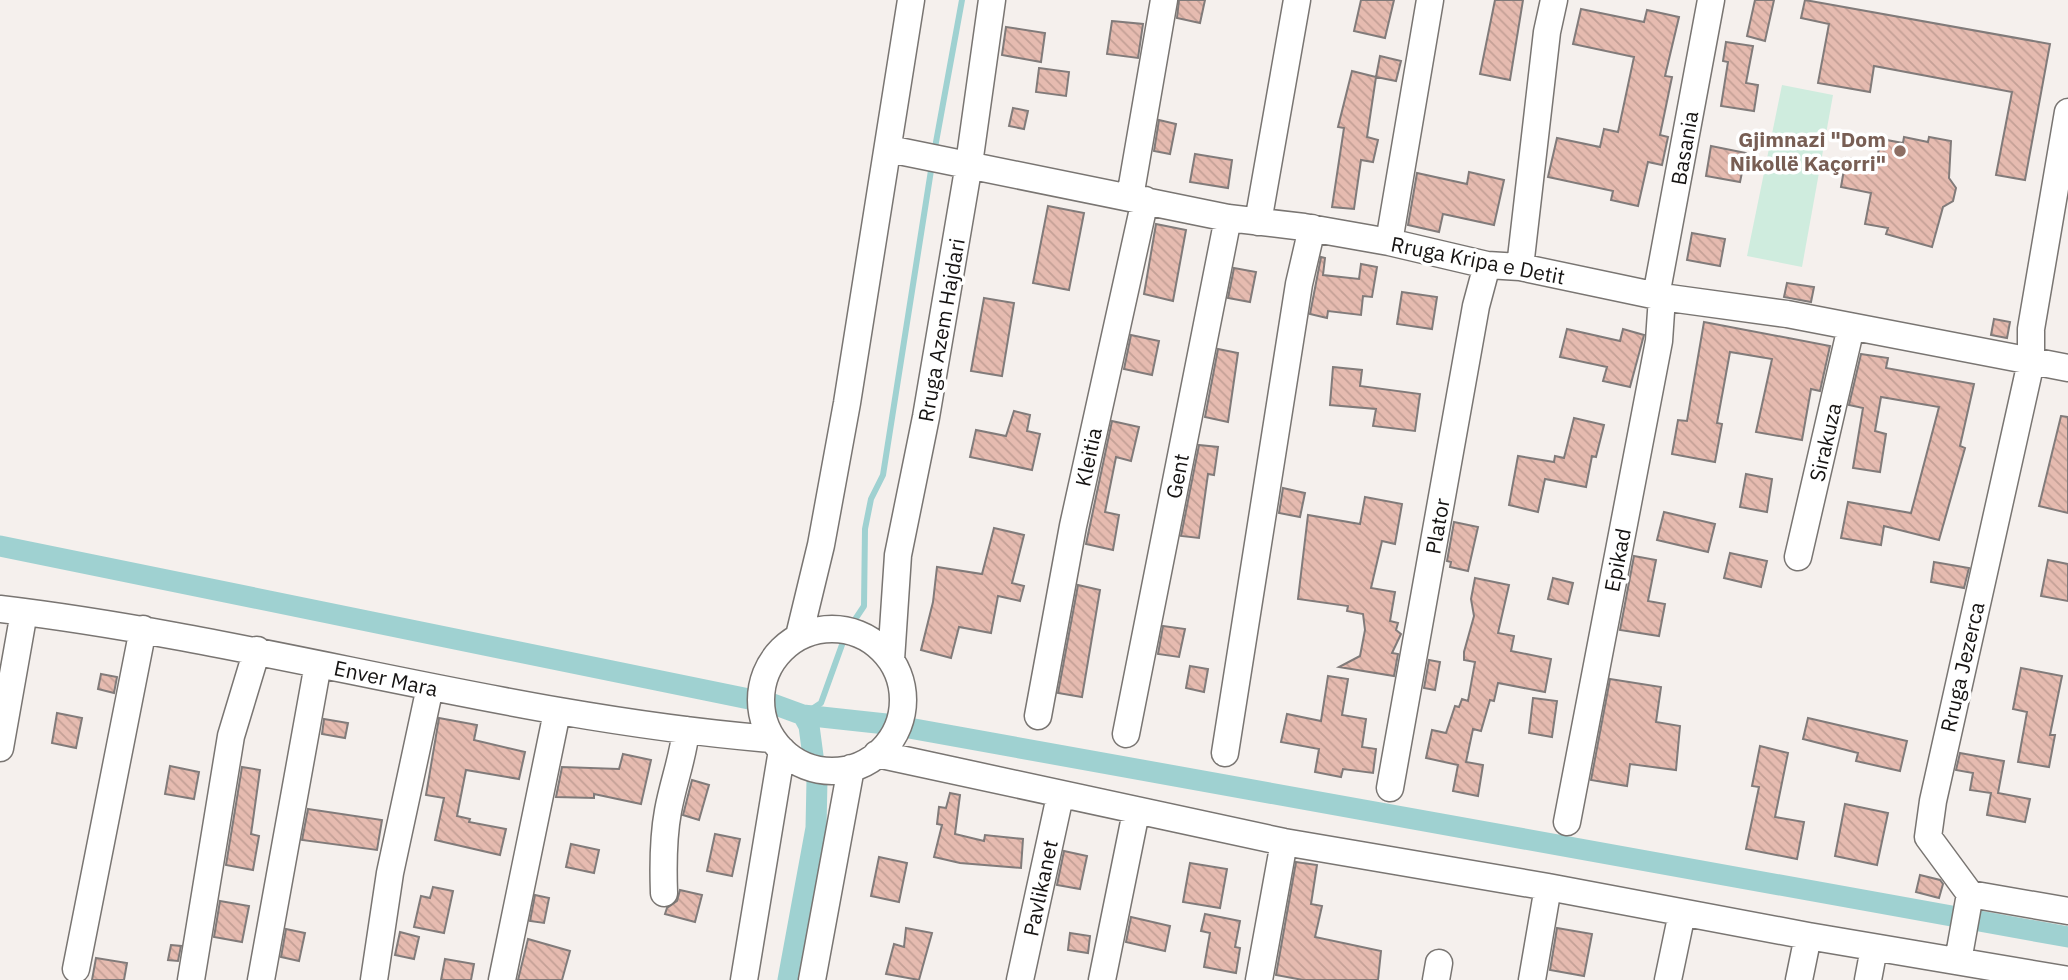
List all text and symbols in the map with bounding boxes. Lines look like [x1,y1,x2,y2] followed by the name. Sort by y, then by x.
[1664,109,1704,187] street label: Basania
[1730,125,1886,177] place label: Gjimnazi "Dom Nikollë Kaçorri"
[1892,143,1908,159] marker: Gjimnazi "Dom Nikollë Kaçorri"
[1389,229,1567,291] street label: Rruga Kripa e Detit
[911,236,971,424] street label: Rruga Azem Hajdari
[1802,400,1848,484] street label: Sirakuza
[1068,425,1108,489] street label: Kleitia
[1159,451,1195,501] street label: Gent
[1418,496,1456,556] street label: Plator
[1597,526,1637,594] street label: Epikad
[1933,599,1991,735] street label: Rruga Jezerca
[332,653,440,703] street label: Enver Mara
[1016,837,1064,939] street label: Pavlikanet

